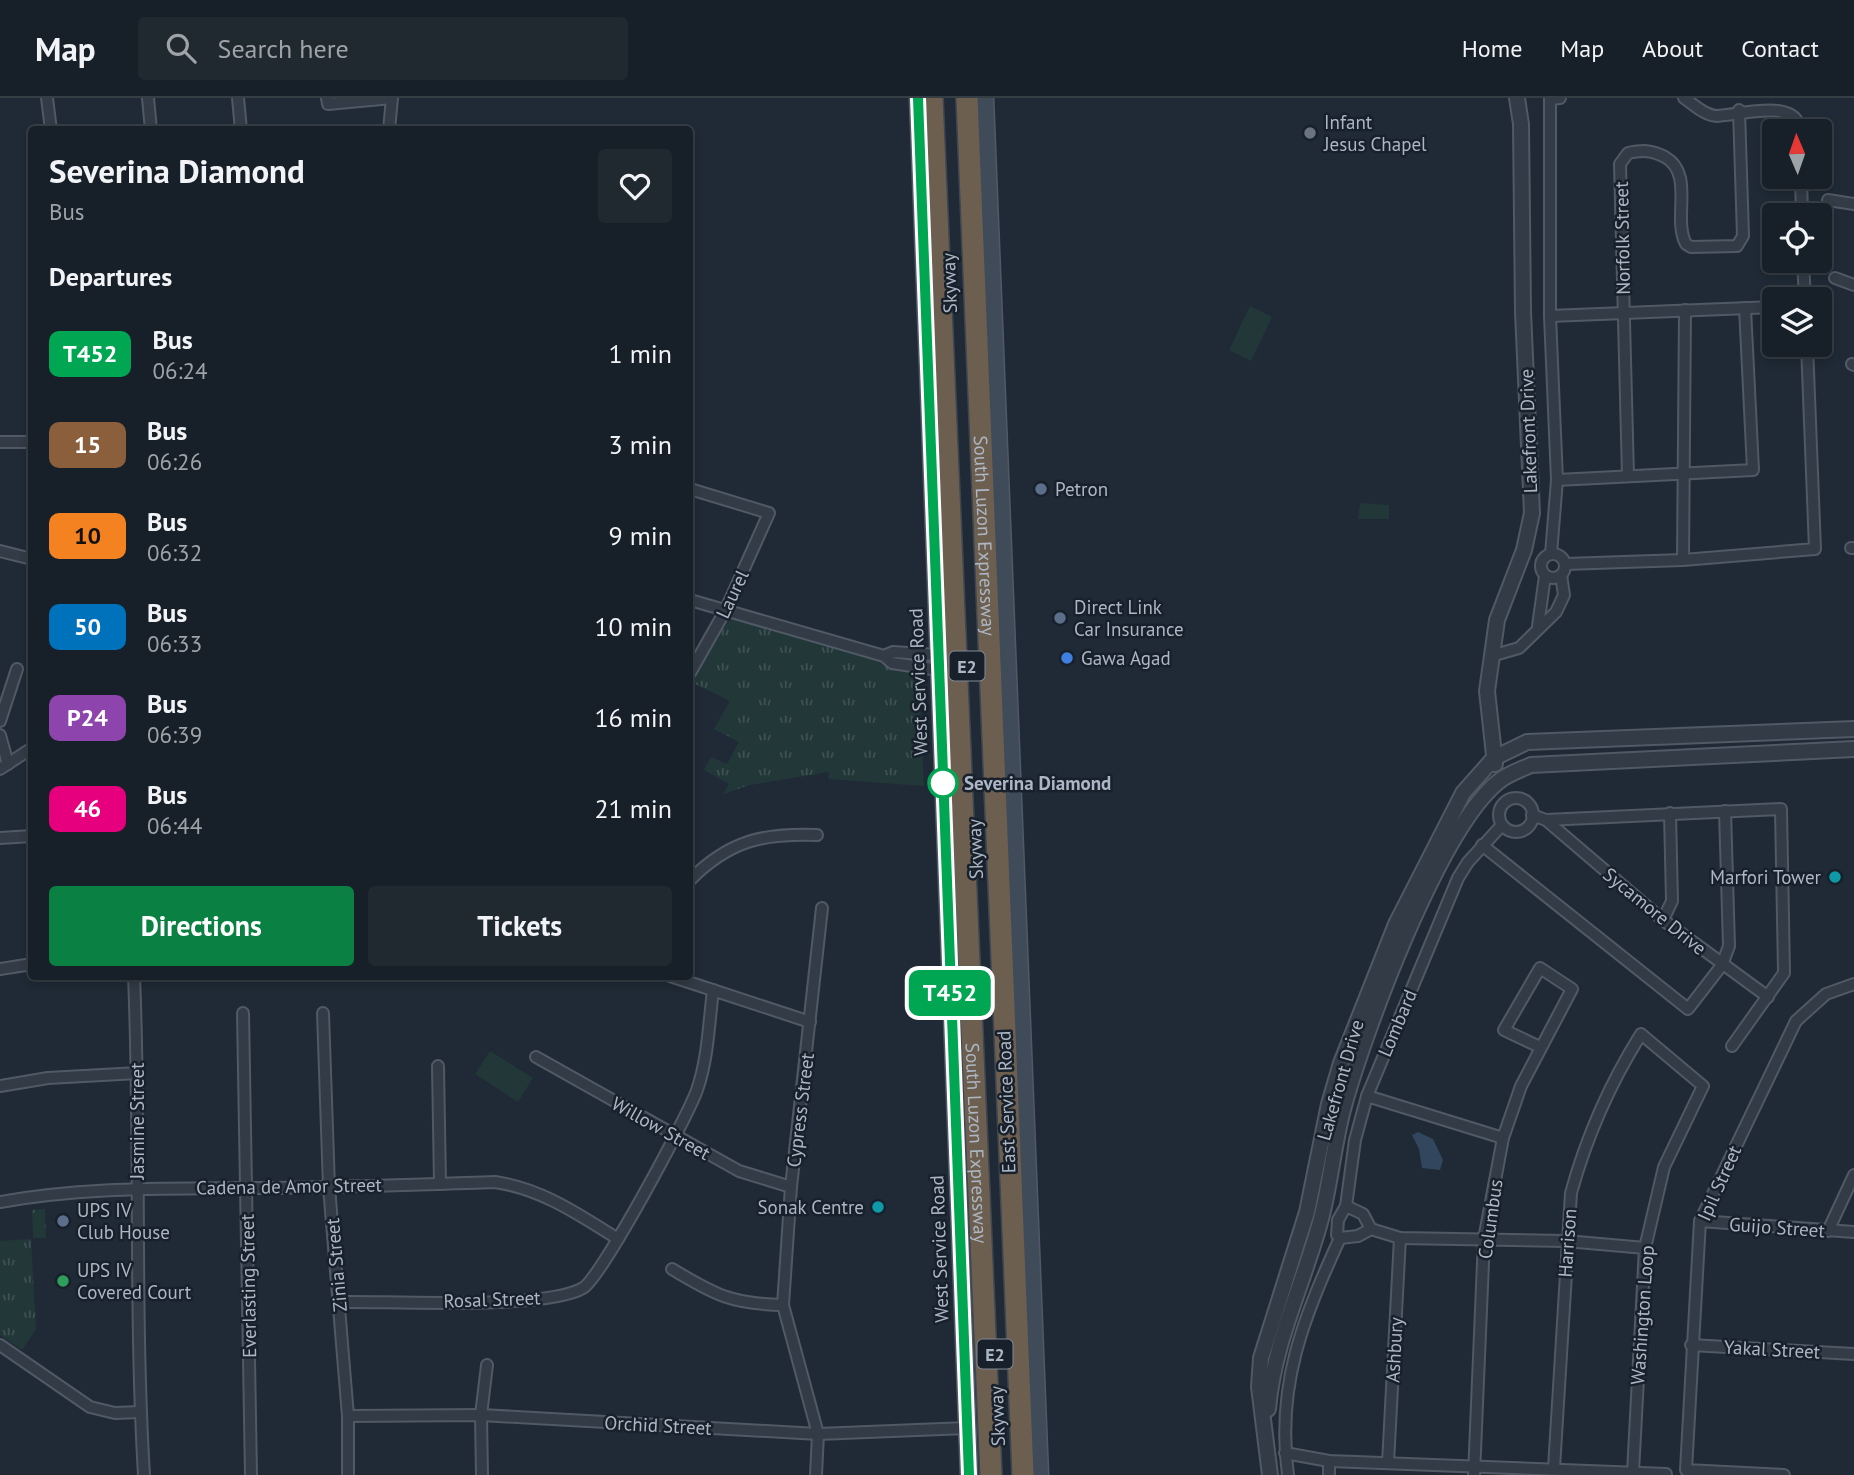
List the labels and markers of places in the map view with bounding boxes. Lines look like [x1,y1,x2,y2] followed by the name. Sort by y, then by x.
[1323,110,1427,156] place label: Infant Jesus Chapel
[1302,125,1318,141] marker: Infant Jesus Chapel
[1055,477,1108,501] place label: Petron
[1033,481,1049,497] marker: Petron
[1074,595,1184,641] place label: Direct Link Car Insurance
[1052,610,1068,626] marker: Direct Link Car Insurance
[1081,646,1171,670] place label: Gawa Agad
[1059,650,1075,666] marker: Gawa Agad
[928,768,958,798] marker: Severina Diamond
[964,771,1111,795] place label: Severina Diamond
[1710,865,1822,889] place label: Marfori Tower
[1827,869,1843,885] marker: Marfori Tower
[758,1195,864,1219] place label: Sonak Centre
[77,1198,170,1244] place label: UPS IV Club House
[870,1199,886,1215] marker: Sonak Centre
[55,1213,71,1229] marker: UPS IV Club House
[77,1258,192,1304] place label: UPS IV Covered Court
[55,1273,71,1289] marker: UPS IV Covered Court

